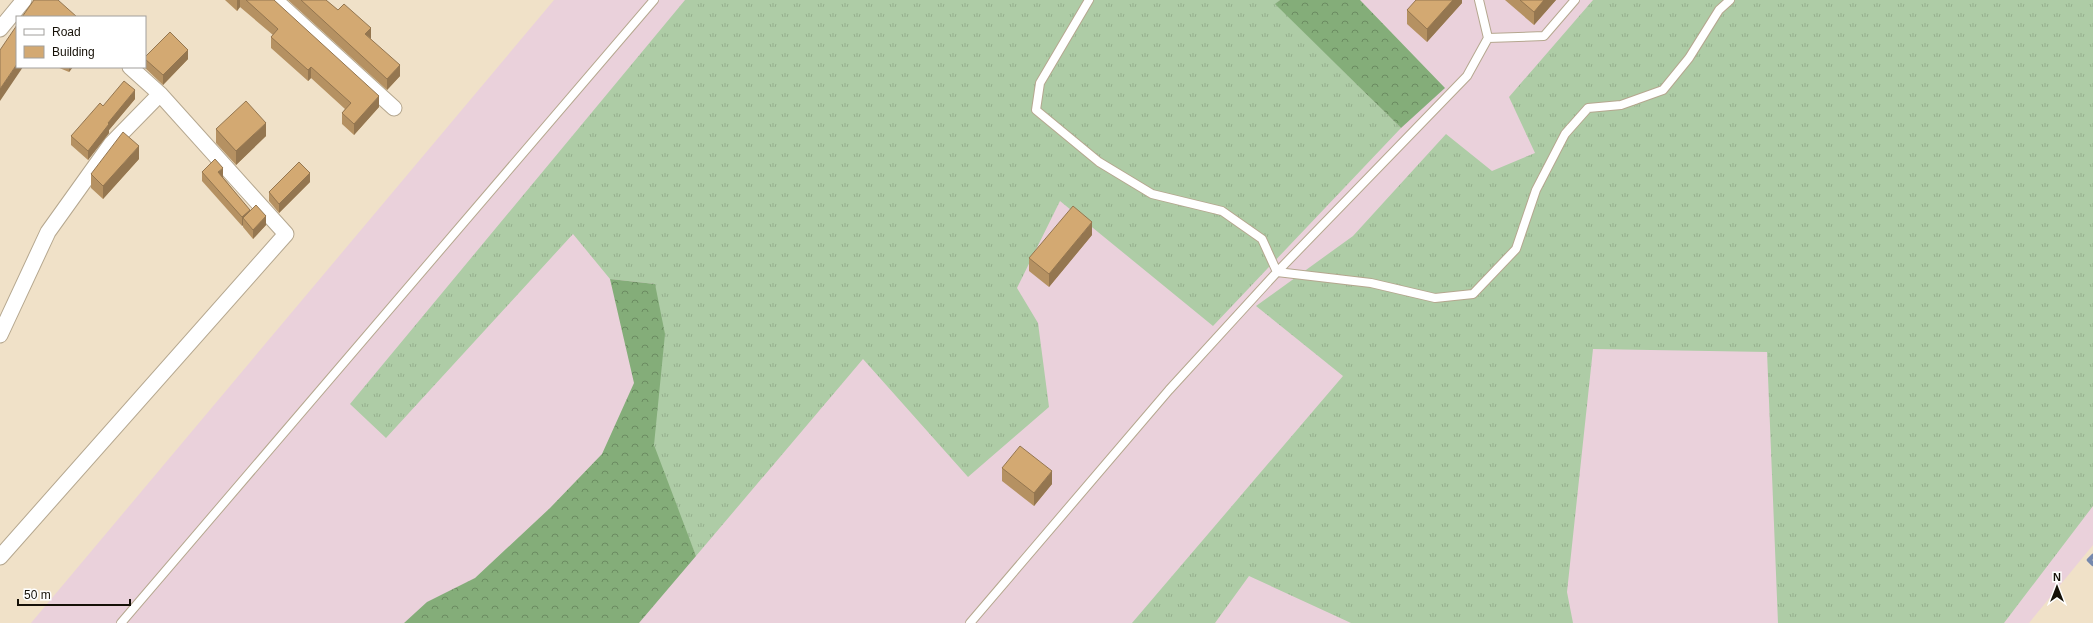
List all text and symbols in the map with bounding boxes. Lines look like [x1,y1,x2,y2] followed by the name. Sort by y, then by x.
[16,16,146,68] legend
[52,25,81,39] text: Road
[52,45,95,59] text: Building
[2037,567,2077,607] north arrow
[2053,571,2061,583] text: N
[18,581,130,607] scale bar
[24,588,51,602] text: 50 m

